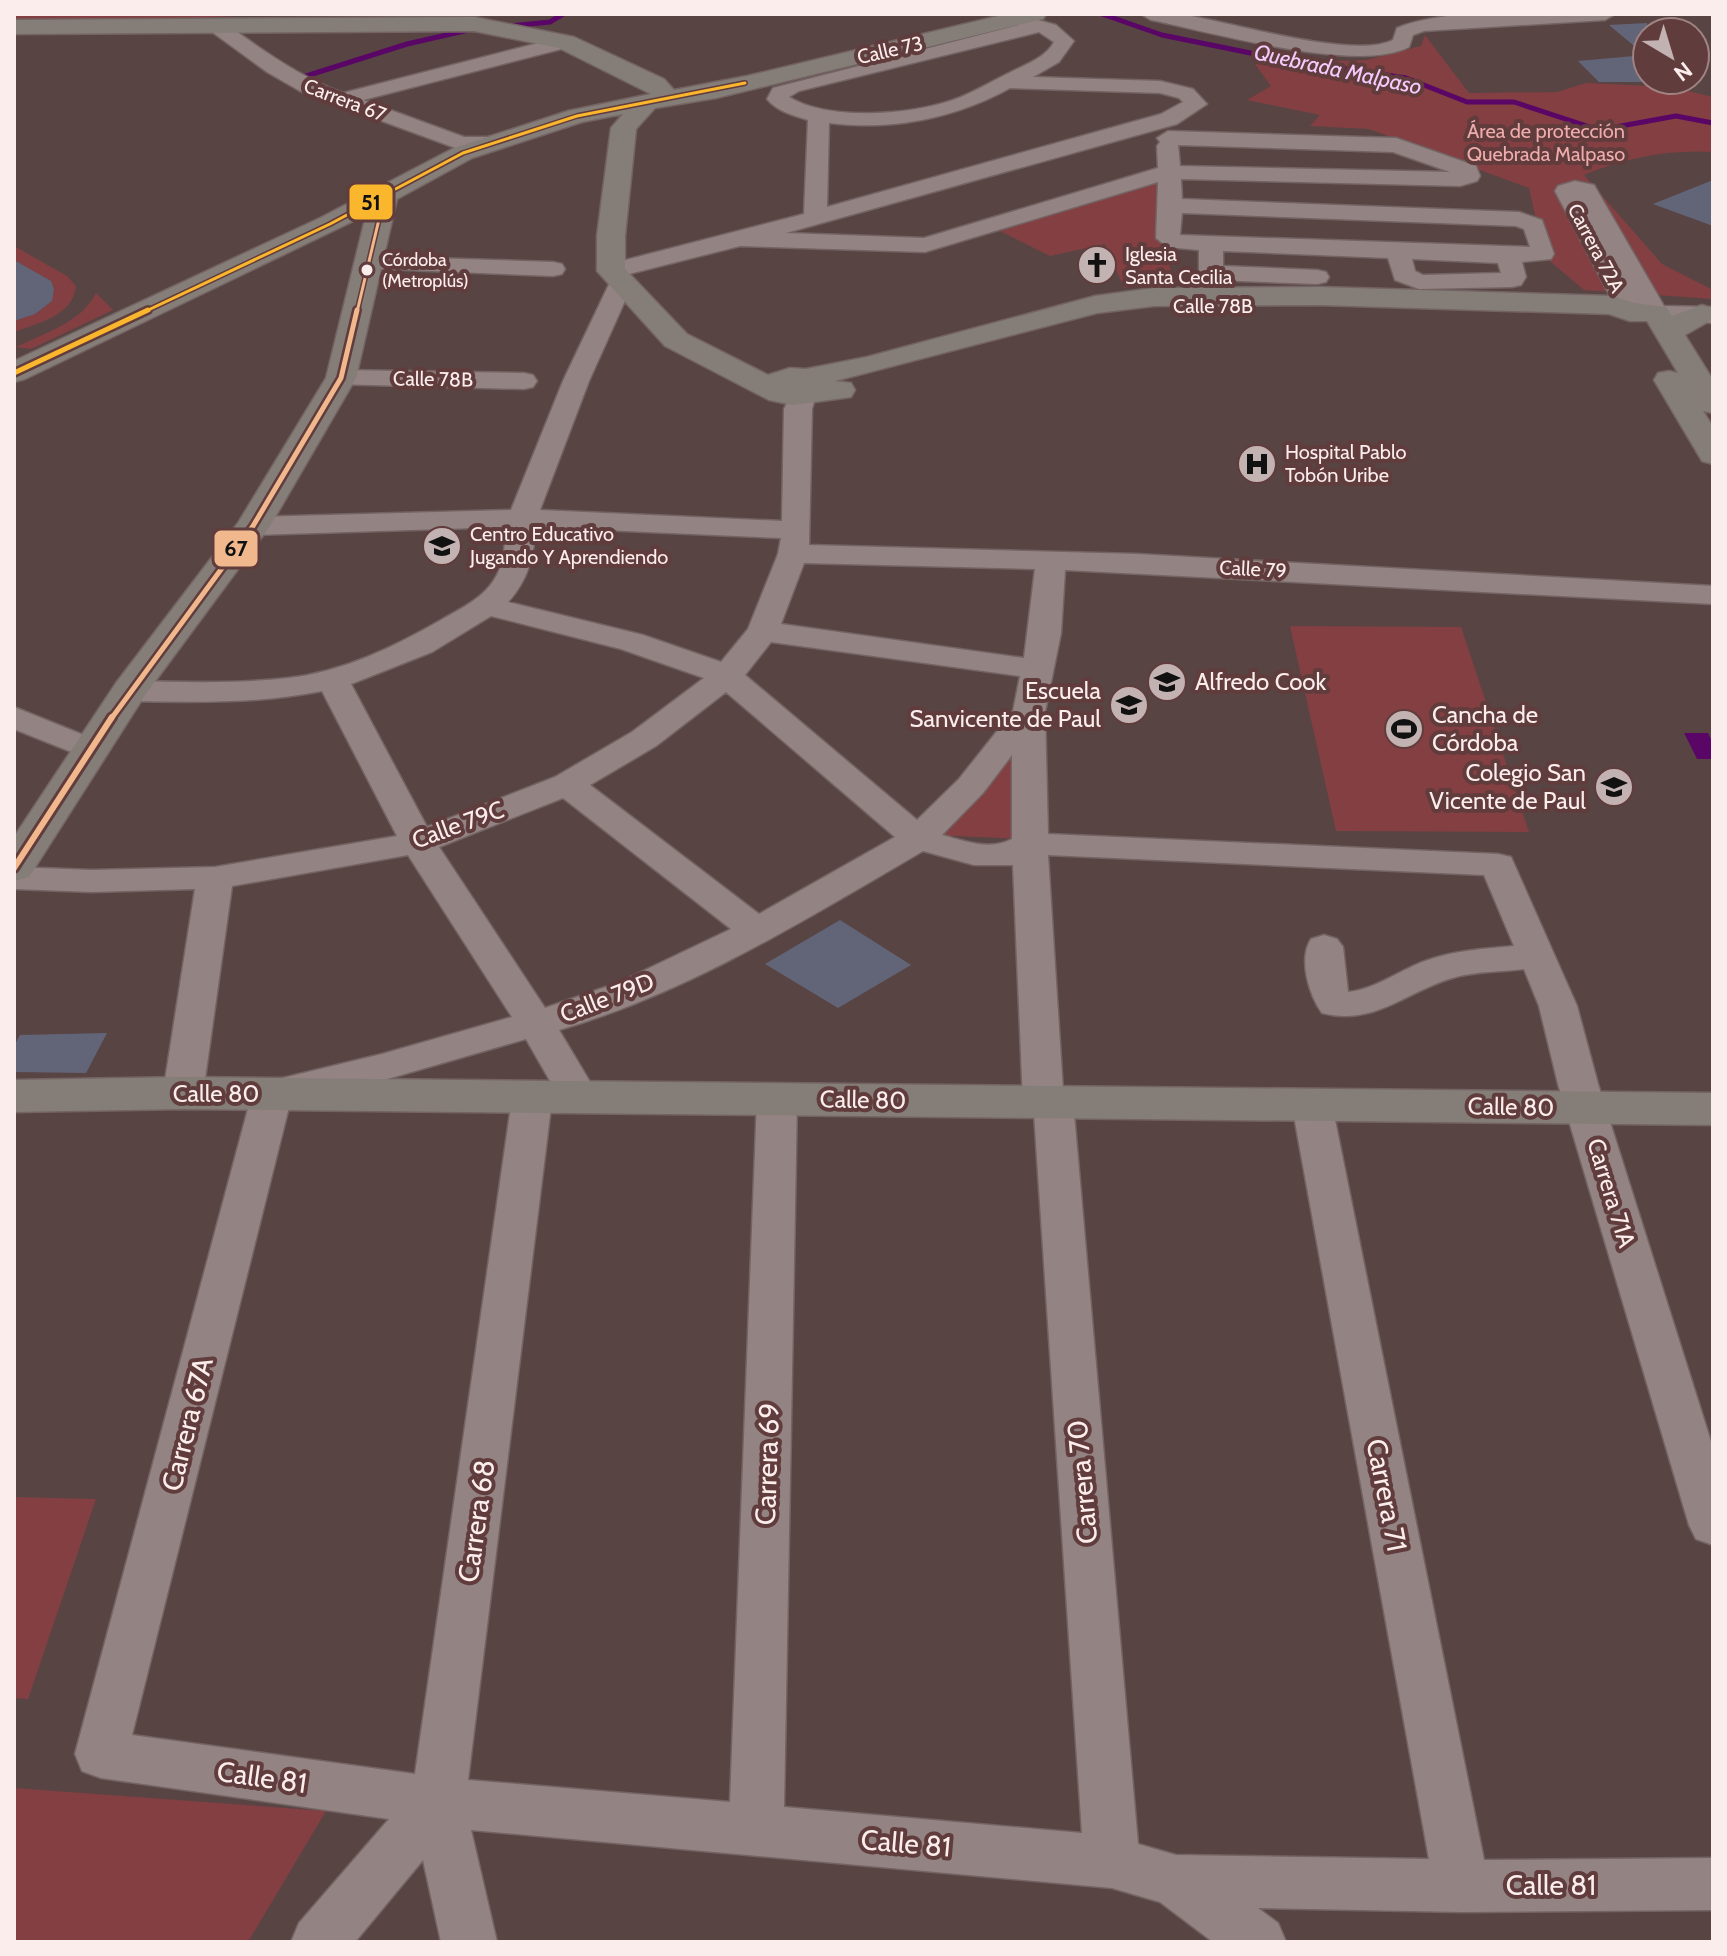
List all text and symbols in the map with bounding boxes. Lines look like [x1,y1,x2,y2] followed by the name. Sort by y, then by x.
[1631,16,1711,96] north arrow
[855,31,925,69] street label: Calle 73
[1252,39,1424,100] water label: Quebrada Malpaso
[1669,56,1697,87] text: N
[301,73,389,127] street label: Carrera 67
[1467,119,1625,166] park label: Área de protección Quebrada Malpaso
[348,183,394,221] line badge: 51
[361,189,381,216] text: 51
[1562,199,1630,297] street label: Carrera 72A
[1125,242,1233,289] place label: Iglesia Santa Cecilia
[1076,244,1118,286] church icon: Iglesia Santa Cecilia
[382,249,469,292] place label: Córdoba (Metroplús)
[359,262,375,278] marker: Córdoba (Metroplús)
[1173,294,1253,318] street label: Calle 78B
[393,366,473,392] street label: Calle 78B
[1285,440,1407,487] place label: Hospital Pablo Tobón Uribe
[1236,443,1278,485] hospital icon: Hospital Pablo Tobón Uribe
[469,522,668,569] place label: Centro Educativo Jugando Y Aprendiendo
[421,525,463,567] school or university icon: Centro Educativo Jugando Y Aprendiendo
[213,529,259,568] line badge: 67
[224,535,249,562] text: 67
[1219,555,1287,583] street label: Calle 79
[1146,661,1188,703] school or university icon: Alfredo Cook
[1195,667,1327,696] place label: Alfredo Cook
[909,676,1101,733] place label: Escuela Sanvicente de Paul
[1108,684,1150,726] school or university icon: Escuela Sanvicente de Paul
[1432,700,1538,757] place label: Cancha de Córdoba
[1383,708,1425,750] sports icon: Cancha de Córdoba
[1429,758,1586,815] place label: Colegio San Vicente de Paul
[1593,766,1635,808] school or university icon: Colegio San Vicente de Paul
[408,795,508,855] street label: Calle 79C
[556,966,658,1029] street label: Calle 79D
[173,1079,259,1108] street label: Calle 80
[820,1084,907,1115] street label: Calle 80
[1468,1091,1555,1122] street label: Calle 80
[1581,1135,1642,1251] street label: Carrera 71A
[154,1353,220,1494] street label: Carrera 67A
[748,1402,786,1526] street label: Carrera 69
[1060,1419,1104,1545] street label: Carrera 70
[1359,1436,1415,1554] street label: Carrera 71
[451,1457,501,1585] street label: Carrera 68
[215,1754,309,1800] street label: Calle 81
[859,1822,953,1864] street label: Calle 81
[1506,1868,1596,1902] street label: Calle 81

